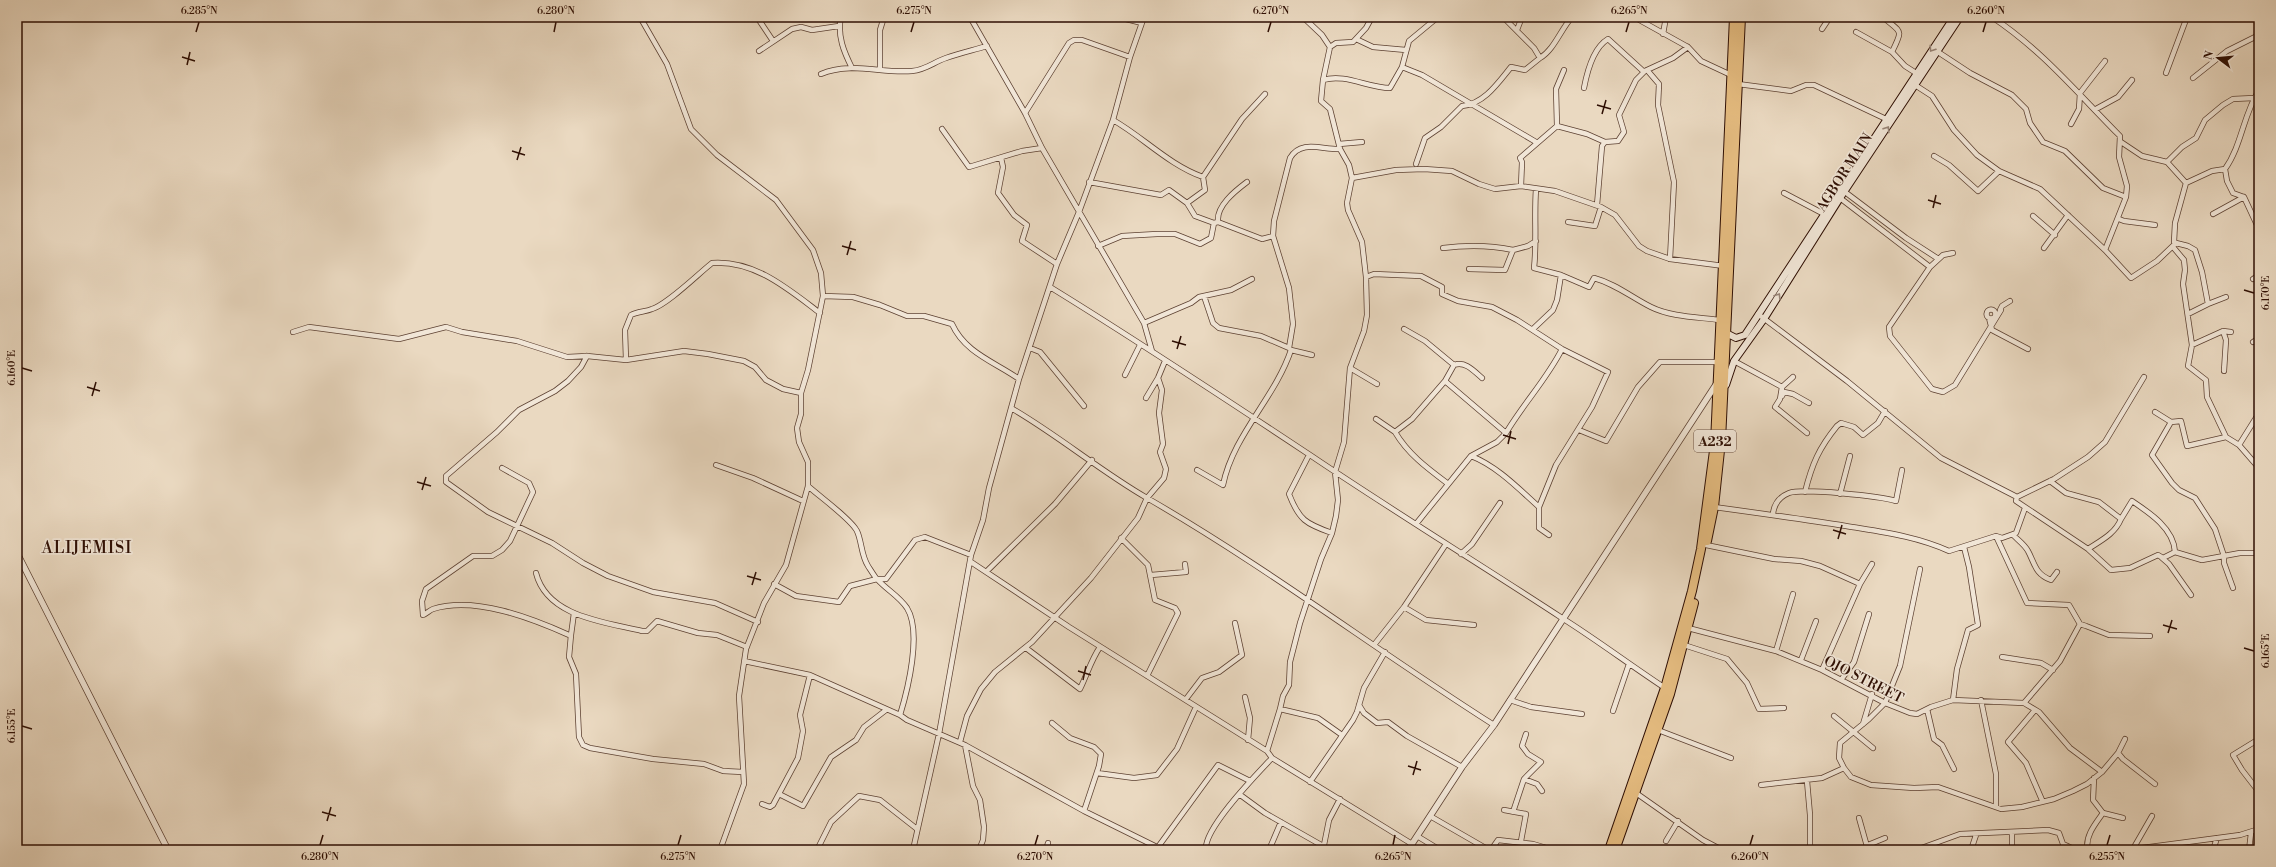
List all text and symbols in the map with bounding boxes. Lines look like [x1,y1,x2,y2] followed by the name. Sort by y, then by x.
[181,5,218,17] text: 6.285°N
[537,5,575,17] text: 6.280°N
[896,5,932,17] text: 6.275°N
[1253,5,1290,17] text: 6.270°N
[1611,5,1648,17] text: 6.265°N
[1967,5,2005,17] text: 6.260°N
[2198,38,2238,78] north arrow
[1929,45,1937,52] one-way arrow
[2201,49,2217,62] text: N
[1882,126,1890,133] one-way arrow
[1812,129,1877,216] street label: AGBOR MAIN
[2260,276,2272,310] text: 6.170°E
[1773,293,1780,300] one-way arrow
[6,350,18,386] text: 6.160°E
[1694,430,1736,452] road number: A232
[41,538,132,558] district label: ALIJEMISI
[2260,634,2272,668] text: 6.165°E
[1821,652,1907,708] street label: OJO STREET
[6,709,18,743] text: 6.155°E
[301,851,339,863] text: 6.280°N
[660,851,696,863] text: 6.275°N
[1017,851,1054,863] text: 6.270°N
[1375,851,1412,863] text: 6.265°N
[1731,851,1769,863] text: 6.260°N
[2089,851,2126,863] text: 6.255°N

